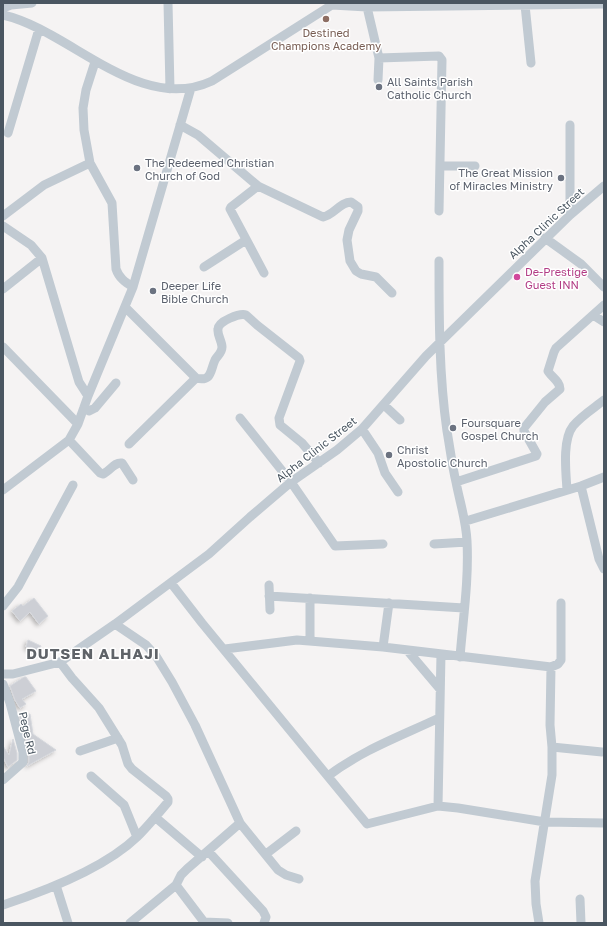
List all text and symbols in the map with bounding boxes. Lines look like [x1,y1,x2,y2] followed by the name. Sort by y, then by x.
[321,14,331,24] marker: Destined Champions Academy
[271,26,381,52] place label: Destined Champions Academy
[387,75,473,101] place label: All Saints Parish Catholic Church
[374,82,384,92] marker: All Saints Parish Catholic Church
[145,156,274,182] place label: The Redeemed Christian Church of God
[132,163,142,173] marker: The Redeemed Christian Church of God
[449,166,553,192] place label: The Great Mission of Miracles Ministry
[556,173,566,183] marker: The Great Mission of Miracles Ministry
[506,185,586,261] street label: Alpha Clinic Street
[525,265,587,291] place label: De-Prestige Guest INN
[512,272,522,282] marker: De-Prestige Guest INN
[161,279,228,305] place label: Deeper Life Bible Church
[148,286,158,296] marker: Deeper Life Bible Church
[273,414,359,484] street label: Alpha Clinic Street
[461,416,538,442] place label: Foursquare Gospel Church
[448,423,458,433] marker: Foursquare Gospel Church
[397,443,488,469] place label: Christ Apostolic Church
[384,450,394,460] marker: Christ Apostolic Church
[26,644,160,662] district label: DUTSEN ALHAJI
[17,710,39,756] street label: Pege Rd

